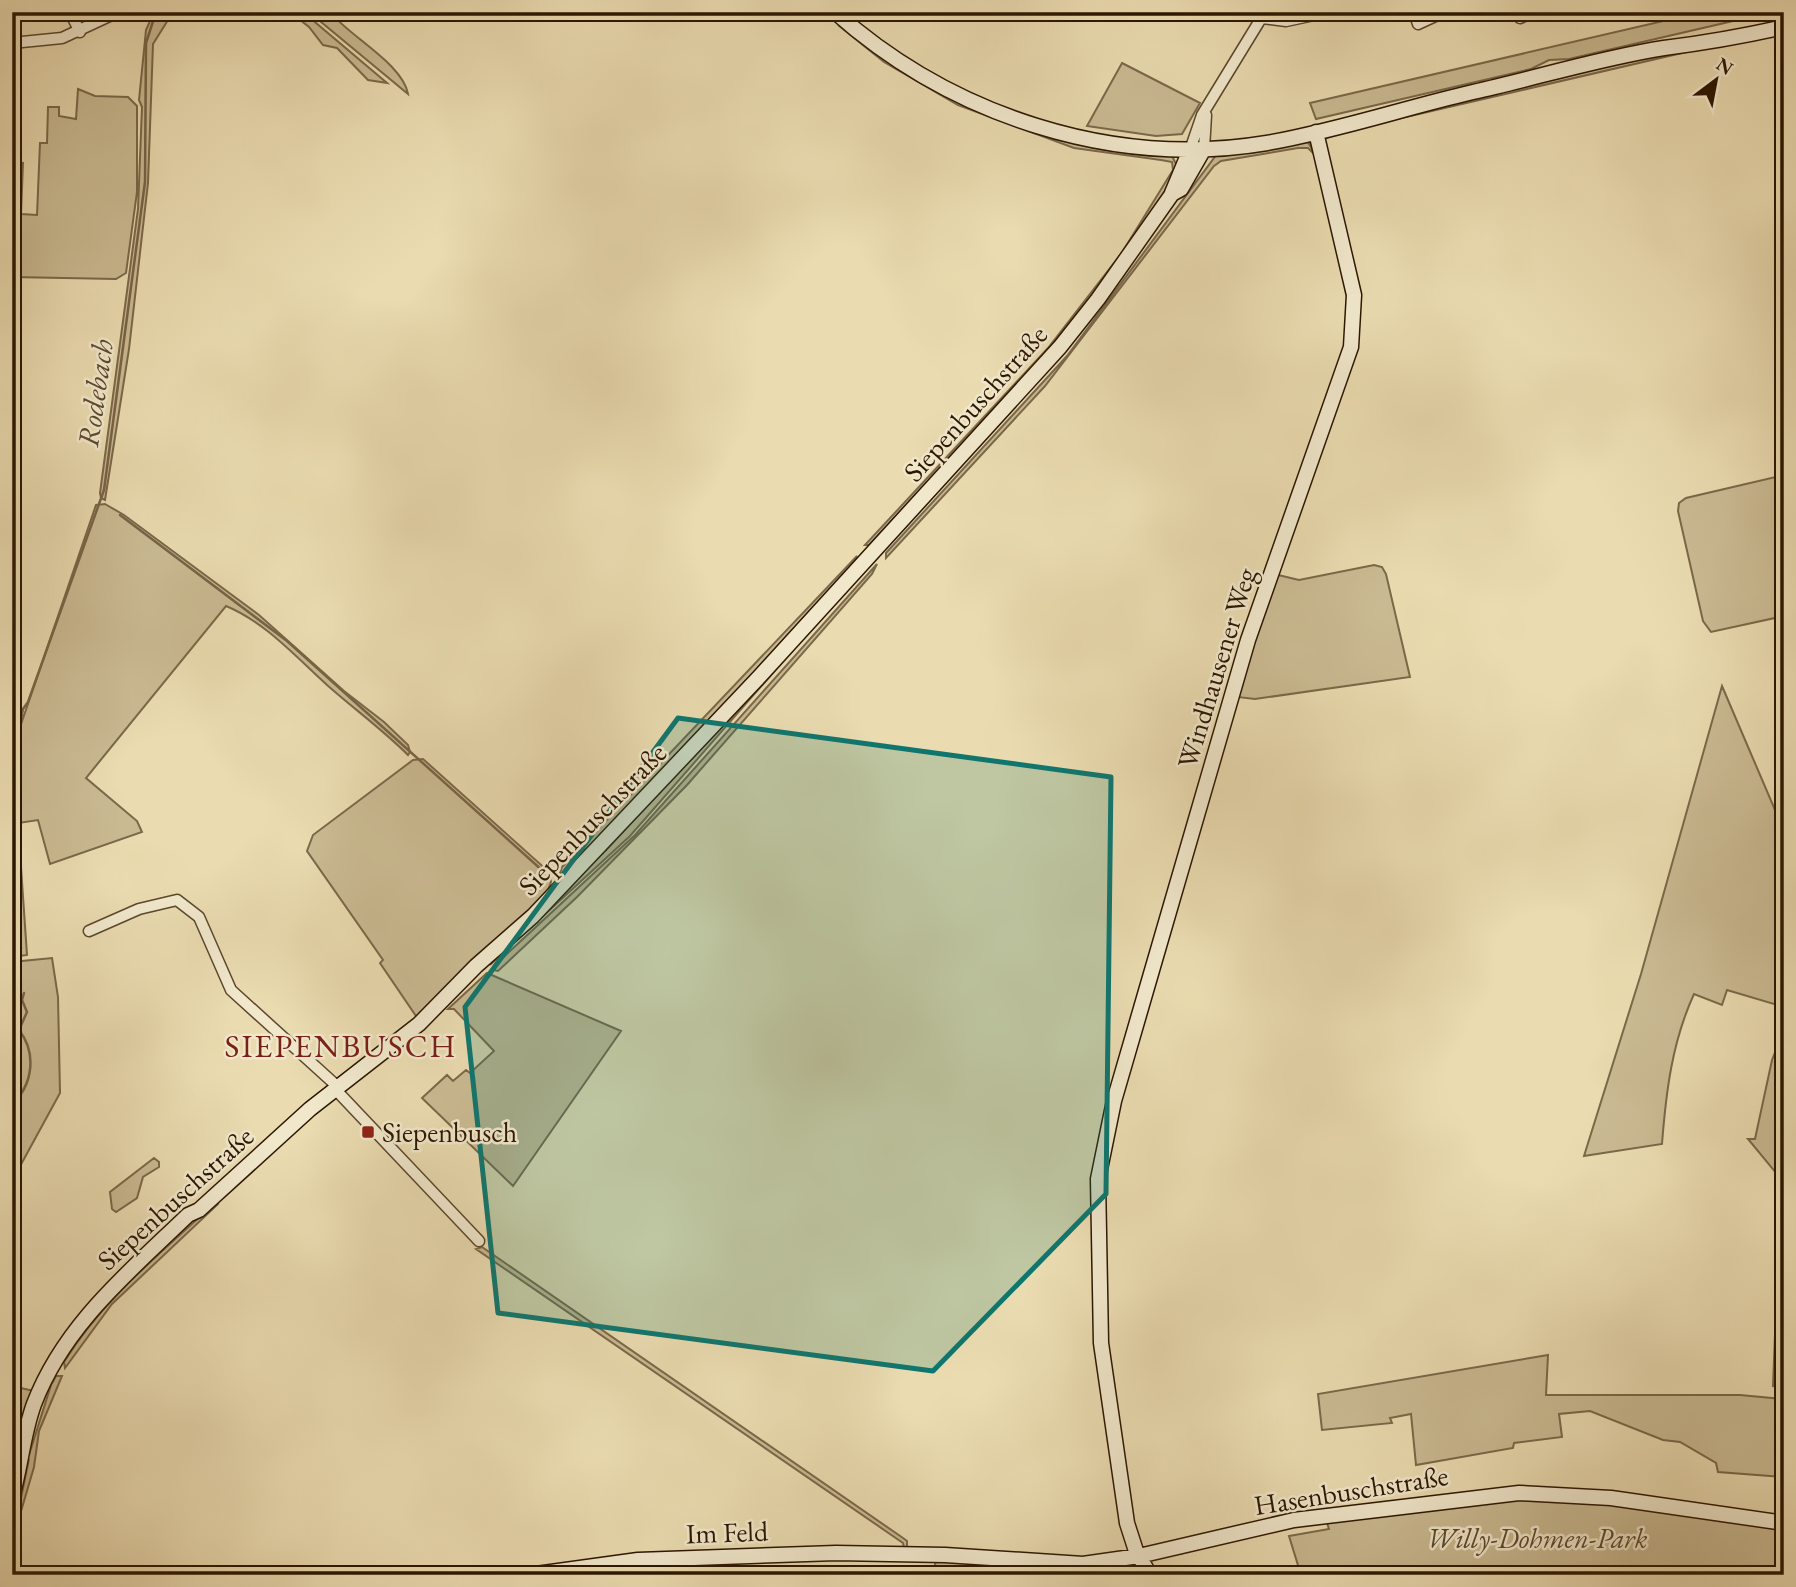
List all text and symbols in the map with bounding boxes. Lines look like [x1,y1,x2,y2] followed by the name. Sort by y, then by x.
[1680,46,1750,116] north arrow
[1712,51,1738,81] text: N
[895,317,1055,489] street label: Siepenbuschstraße
[68,336,122,449] water label: Rodebach
[1168,563,1264,773] street label: Windhausener Weg
[510,735,674,903] street label: Siepenbuschstraße
[225,1025,457,1067] district label: SIEPENBUSCH
[382,1114,517,1150] place label: Siepenbusch
[89,1118,261,1278] street label: Siepenbuschstraße
[360,1124,376,1140] marker: Siepenbusch
[1251,1457,1451,1523] street label: Hasenbuschstraße
[685,1513,770,1551] street label: Im Feld
[1427,1520,1648,1556] park label: Willy-Dohmen-Park

